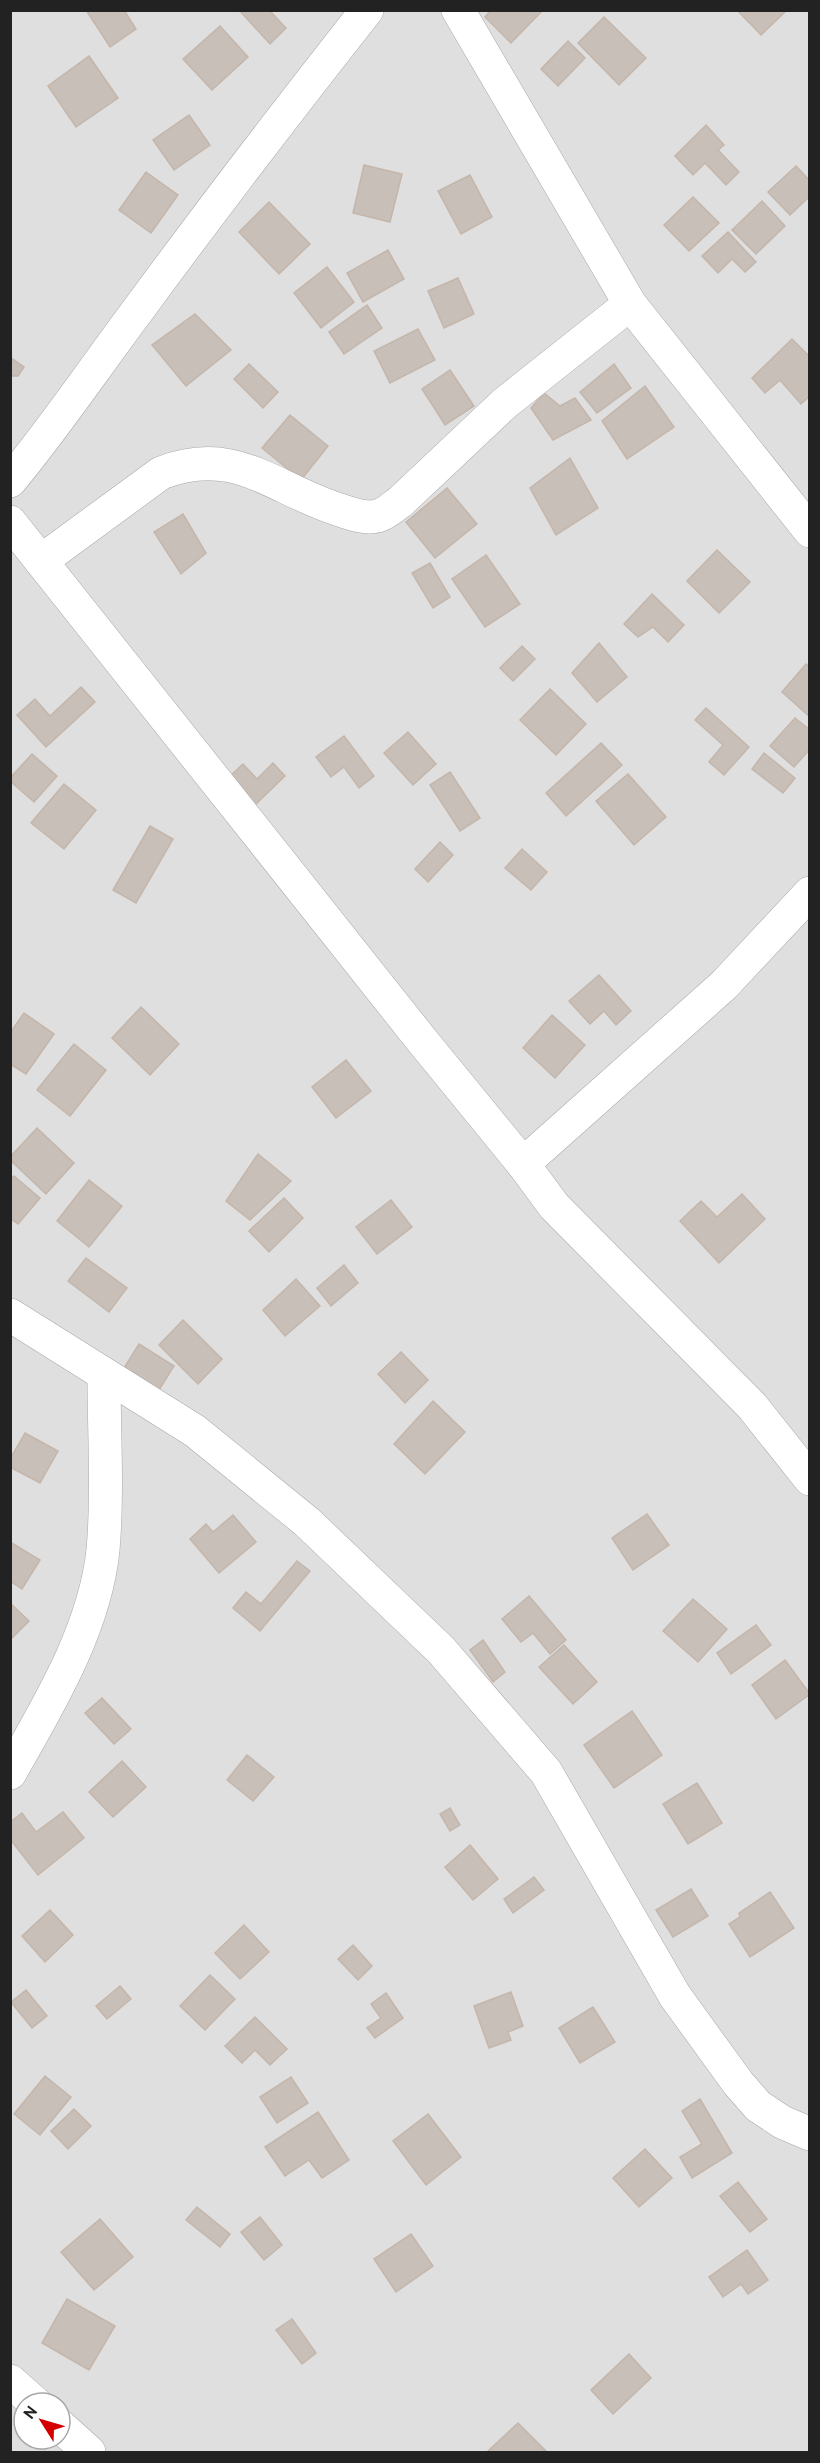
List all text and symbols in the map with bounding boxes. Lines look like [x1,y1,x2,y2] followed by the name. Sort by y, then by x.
[12,2391,72,2451] north arrow
[20,2403,43,2424] text: N

